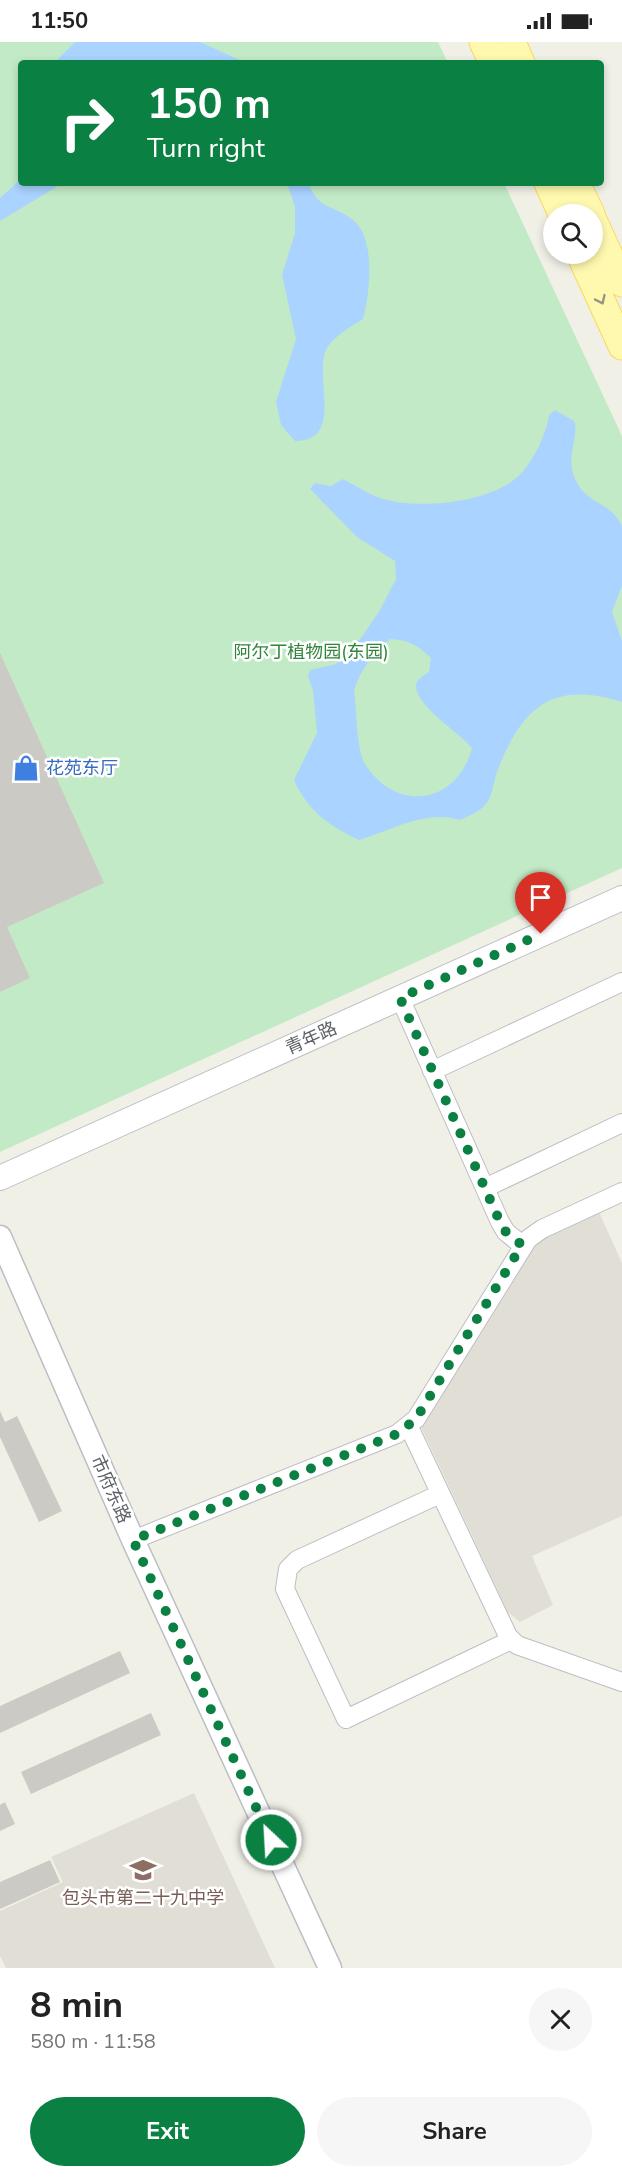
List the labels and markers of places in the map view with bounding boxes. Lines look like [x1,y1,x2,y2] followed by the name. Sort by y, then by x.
[11,753,41,783] shop icon: 花苑东厅
[46,756,118,780] place label: 花苑东厅
[515,872,566,934] pin
[128,1855,158,1885] school or university icon: 包头市第二十九中学
[62,1886,224,1910] place label: 包头市第二十九中学

